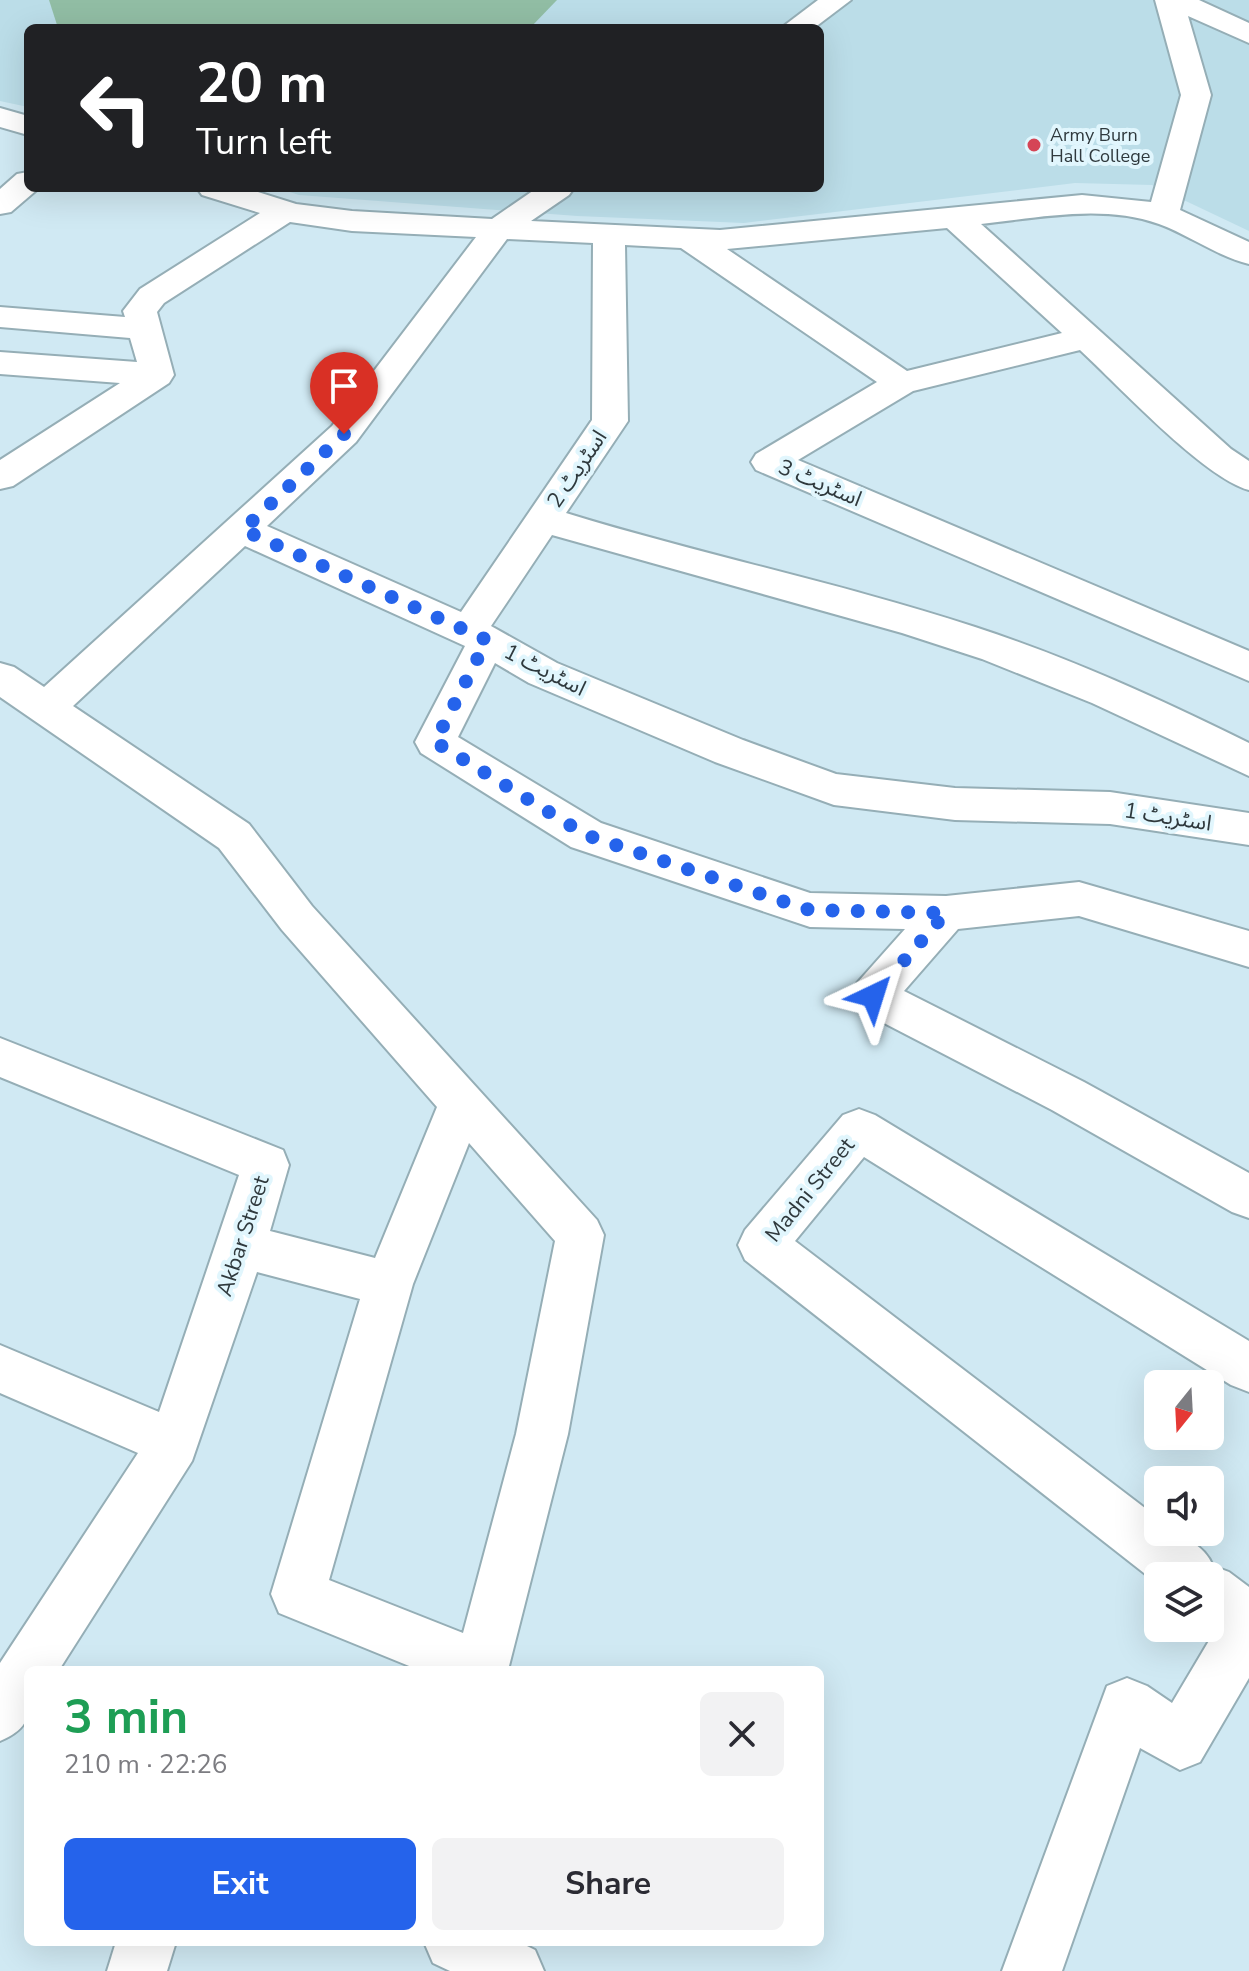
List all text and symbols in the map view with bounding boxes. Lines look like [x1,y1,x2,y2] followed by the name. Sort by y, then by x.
[196,45,327,122] text: 20 m
[64,56,168,160] icon: left
[196,118,331,167] text: Turn left
[1050,123,1150,168] place label: Army Burn Hall College
[1025,136,1043,154] marker: Army Burn Hall College
[310,352,378,434] pin
[322,364,366,408] icon: arrive
[540,424,614,514] street label: اسٹریٹ 2
[774,452,866,514] street label: اسٹریٹ 3
[499,637,591,703] street label: اسٹریٹ 1
[1122,795,1214,839] street label: اسٹریٹ 1
[831,954,915,1038] position arrow
[759,1131,862,1249] street label: Madni Street
[209,1172,277,1300] street label: Akbar Street
[1144,1370,1224,1450] north arrow
[1144,1370,1224,1642] map controls
[1144,1466,1224,1546] button: sound
[1144,1562,1224,1642] button: layers
[64,1684,188,1750] text: 3 min
[700,1692,784,1776] button: close
[64,1747,227,1782] text: 210 m · 22:26
[64,1838,416,1930] button: Exit
[432,1838,784,1930] button: Share

